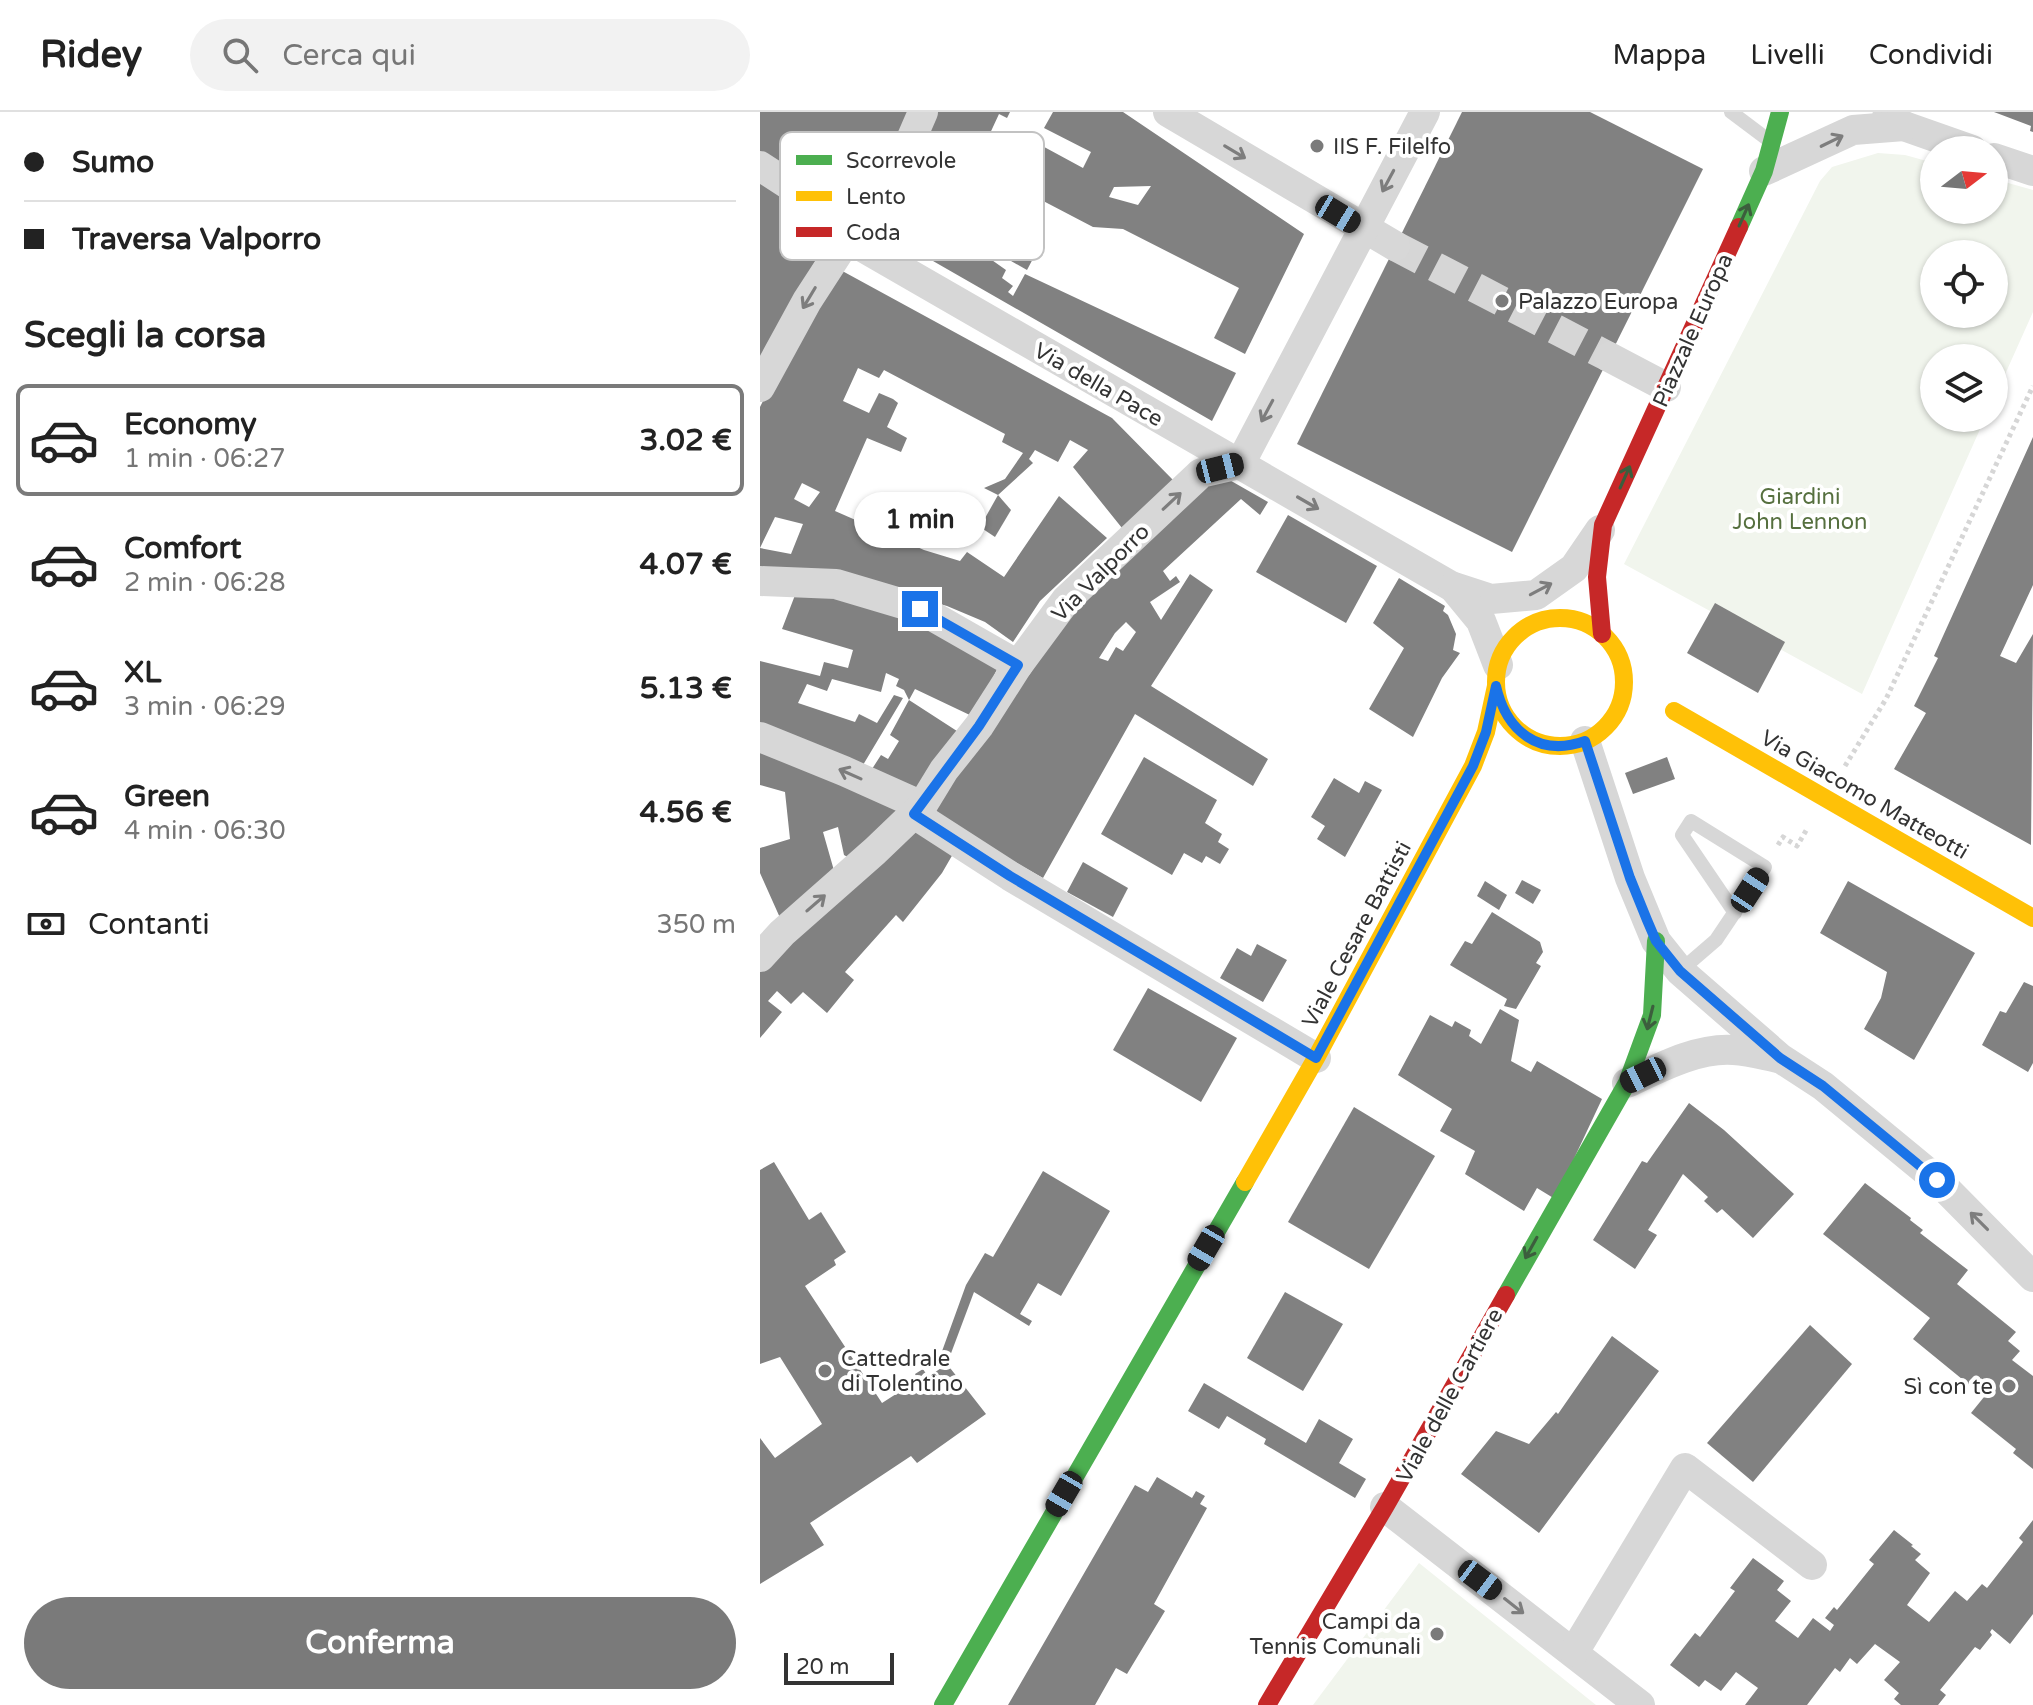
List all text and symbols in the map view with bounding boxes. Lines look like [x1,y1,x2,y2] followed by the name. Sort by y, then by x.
[190,19,750,91] search box
[40,32,142,78] text: Ridey
[218,33,262,77] icon: search
[282,37,416,74] text: Cerca qui
[1612,38,1706,72] text: Mappa
[1750,38,1825,72] text: Livelli
[1869,38,1993,72] text: Condividi
[780,132,1044,260] legend
[1820,133,1844,148] one-way arrow
[1333,134,1451,160] place label: IIS F. Filelfo
[1920,136,2008,224] north arrow
[1920,136,2008,432] map controls
[1308,137,1326,155] marker: IIS F. Filelfo
[72,144,154,181] text: Sumo
[1223,144,1246,160] one-way arrow
[846,148,956,174] text: Scorrevole
[1380,168,1396,192] one-way arrow
[846,184,906,210] text: Lento
[1311,191,1365,237] car
[1737,203,1752,227] one-way arrow
[846,220,901,246] text: Coda
[72,221,321,258] text: Traversa Valporro
[1920,240,2008,328] button: locate
[1647,250,1738,411] street label: Piazzale Europa
[801,286,817,309] one-way arrow
[1518,289,1678,315] place label: Palazzo Europa
[1493,292,1511,310] marker: Palazzo Europa
[24,314,266,357] text: Scegli la corsa
[1029,337,1168,432] street label: Via della Pace
[1920,344,2008,432] button: layers
[1259,398,1275,422] one-way arrow
[28,404,100,476] icon: car
[124,406,257,443] text: Economy
[639,422,732,459] text: 3.02 €
[124,443,286,474] text: 1 min · 06:27
[1194,451,1246,485] car
[1618,465,1633,489] one-way arrow
[1733,484,1867,535] park label: Giardini John Lennon
[1161,492,1181,510] one-way arrow
[854,493,986,549] callout: 1 min
[1295,496,1319,511] one-way arrow
[885,504,955,535] text: 1 min
[1046,518,1155,627] street label: Via Valporro
[28,528,100,600] icon: car
[124,530,242,567] text: Comfort
[639,546,732,583] text: 4.07 €
[124,567,286,598] text: 2 min · 06:28
[1529,581,1552,597] one-way arrow
[902,591,938,627] route end
[28,652,100,724] icon: car
[124,654,161,691] text: XL
[640,670,732,707] text: 5.13 €
[124,691,286,722] text: 3 min · 06:29
[1756,725,1973,865] street label: Via Giacomo Matteotti
[839,765,863,780] one-way arrow
[28,776,100,848] icon: car
[124,778,210,815] text: Green
[639,794,732,831] text: 4.56 €
[124,815,286,846] text: 4 min · 06:30
[1297,837,1417,1032] street label: Viale Cesare Battisti
[1727,863,1773,917] car
[805,894,826,912] one-way arrow
[24,902,68,946] icon: cash
[88,906,210,943] text: Contanti
[656,909,736,940] text: 350 m
[1641,1005,1656,1030] one-way arrow
[1616,1054,1670,1096] car
[1919,1162,1955,1198] route start
[1970,1212,1989,1231] one-way arrow
[1184,1221,1228,1275] car
[1523,1236,1539,1259] one-way arrow
[1391,1304,1509,1487] street label: Viale delle Cartiere
[841,1346,963,1397] place label: Cattedrale di Tolentino
[816,1362,834,1380] marker: Cattedrale di Tolentino
[1904,1374,1993,1400] place label: Sì con te
[2000,1377,2018,1395] marker: Sì con te
[1042,1467,1086,1521] car
[1454,1556,1506,1604] car
[24,1597,736,1689] button: Conferma
[1502,1597,1524,1614] one-way arrow
[1249,1609,1421,1660] place label: Campi da Tennis Comunali
[1428,1625,1446,1643] marker: Campi da Tennis Comunali
[784,1649,894,1685] scale bar
[796,1654,850,1680] text: 20 m

